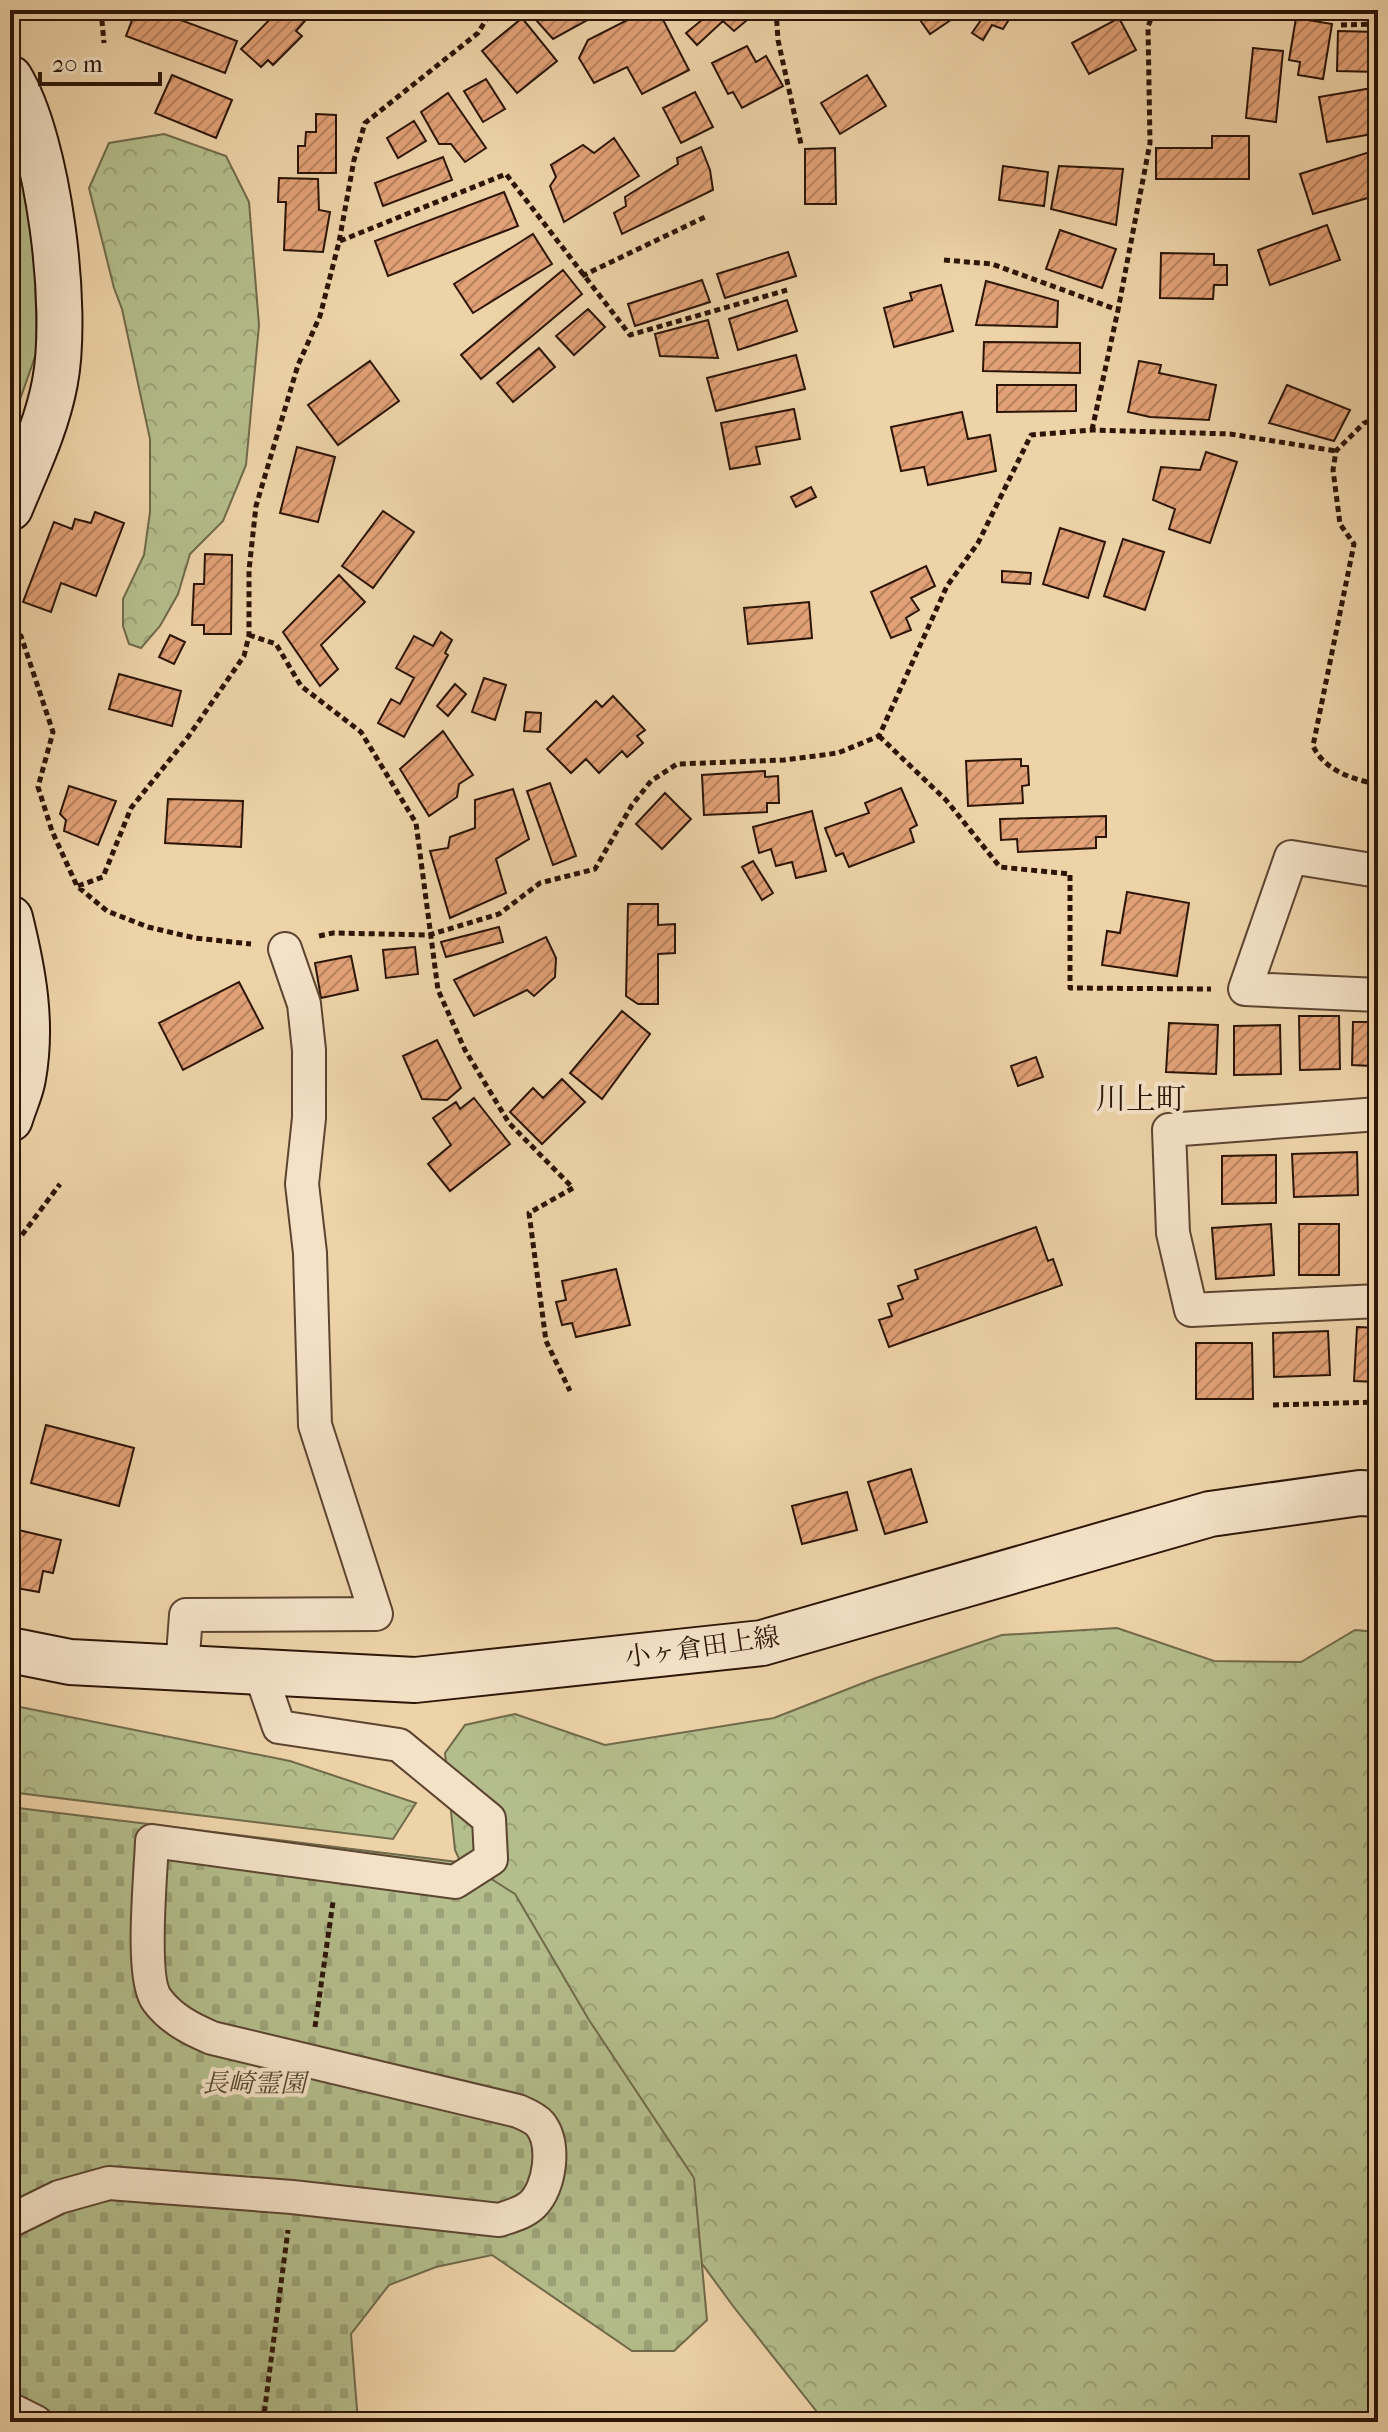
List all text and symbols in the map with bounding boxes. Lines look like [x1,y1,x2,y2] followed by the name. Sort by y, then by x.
[40,36,160,86] scale bar
[52,50,103,78] text: 20 m
[1096,1082,1186,1117] district label: 川上町
[623,1621,781,1673] street label: 小ヶ倉田上線
[202,2068,310,2099] park label: 長崎霊園

